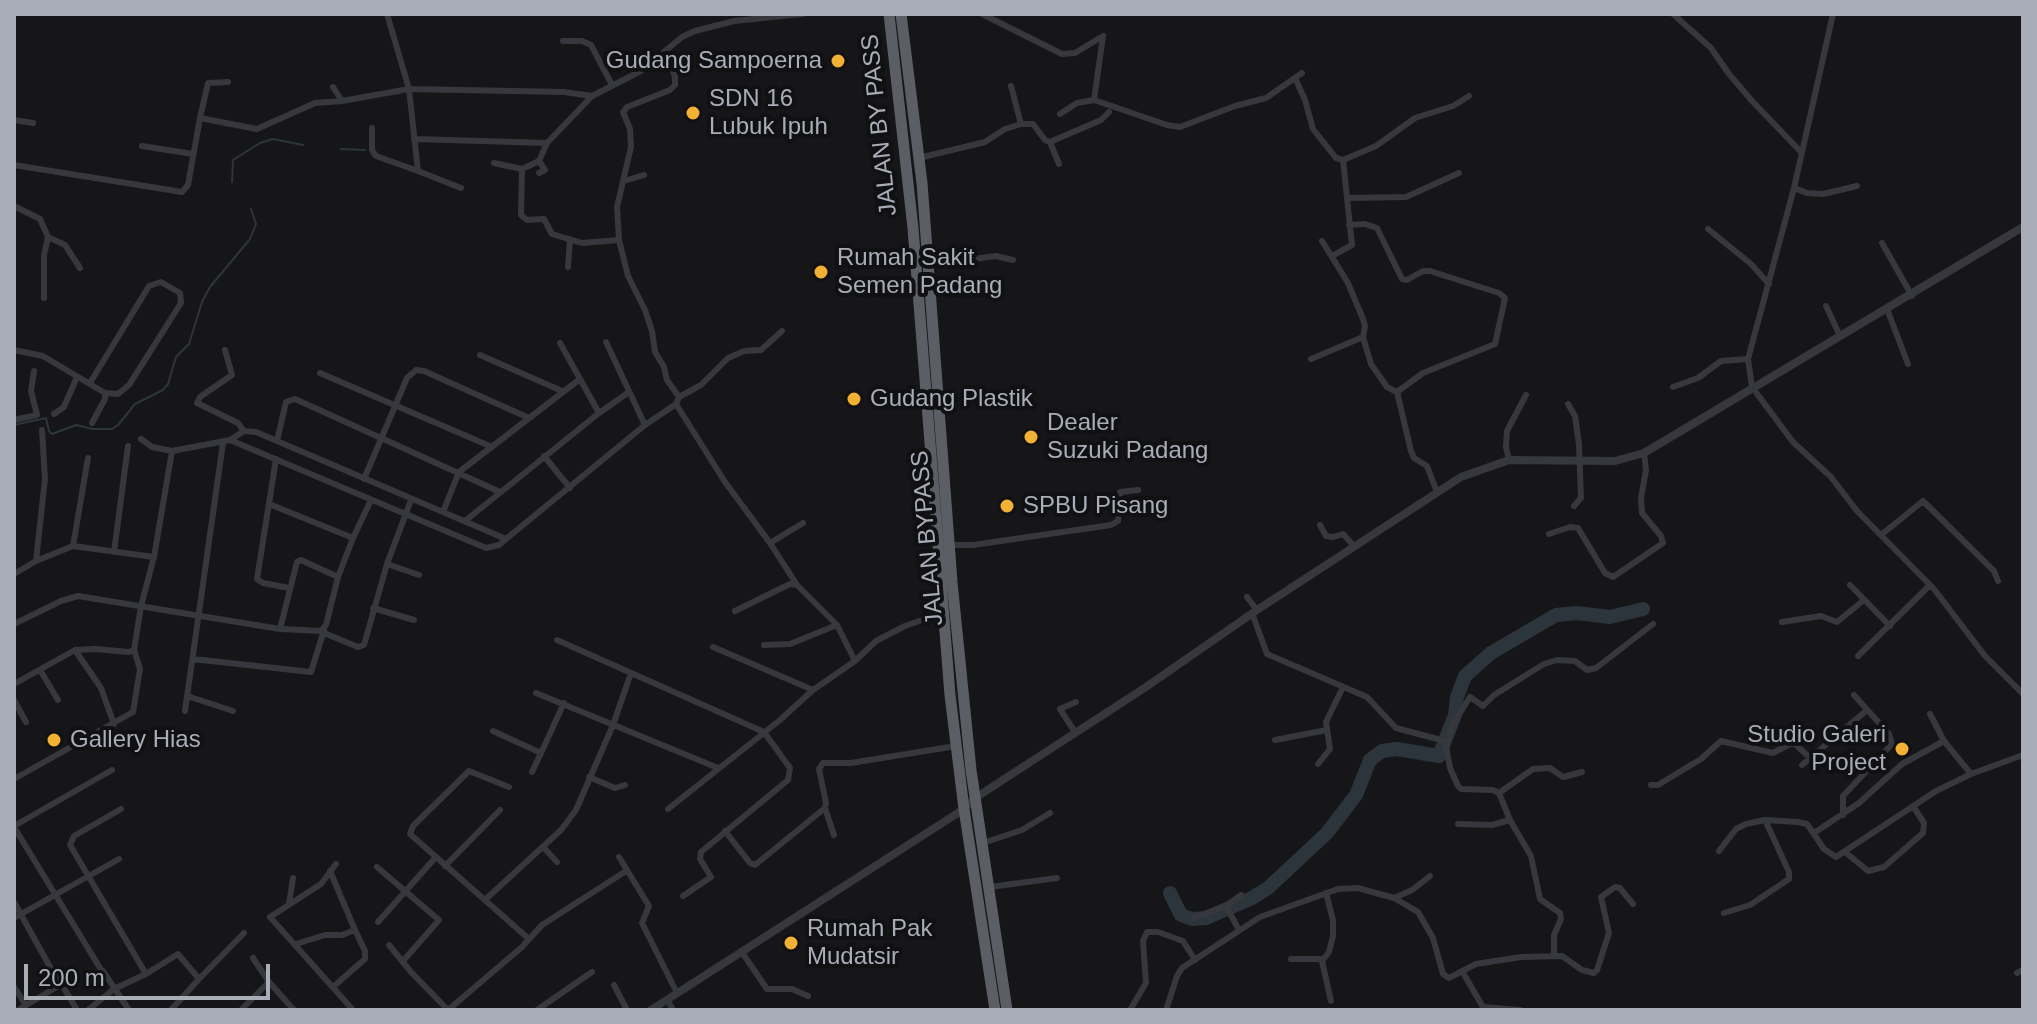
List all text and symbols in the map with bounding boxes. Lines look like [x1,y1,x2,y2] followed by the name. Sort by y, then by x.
[856,33,904,217] street label: JALAN BY PASS
[606,47,822,75] place label: Gudang Sampoerna
[829,52,847,70] marker: Gudang Sampoerna
[709,85,828,141] place label: SDN 16 Lubuk Ipuh
[684,104,702,122] marker: SDN 16 Lubuk Ipuh
[837,244,1002,300] place label: Rumah Sakit Semen Padang
[812,263,830,281] marker: Rumah Sakit Semen Padang
[870,385,1033,413] place label: Gudang Plastik
[845,390,863,408] marker: Gudang Plastik
[1047,409,1208,465] place label: Dealer Suzuki Padang
[1022,428,1040,446] marker: Dealer Suzuki Padang
[906,449,950,627] street label: JALAN BYPASS
[1023,492,1168,520] place label: SPBU Pisang
[998,497,1016,515] marker: SPBU Pisang
[1747,721,1886,777] place label: Studio Galeri Project
[70,726,201,754] place label: Gallery Hias
[45,731,63,749] marker: Gallery Hias
[1893,740,1911,758] marker: Studio Galeri Project
[807,915,932,971] place label: Rumah Pak Mudatsir
[782,934,800,952] marker: Rumah Pak Mudatsir
[28,948,274,998] scale bar
[38,964,105,991] text: 200 m

